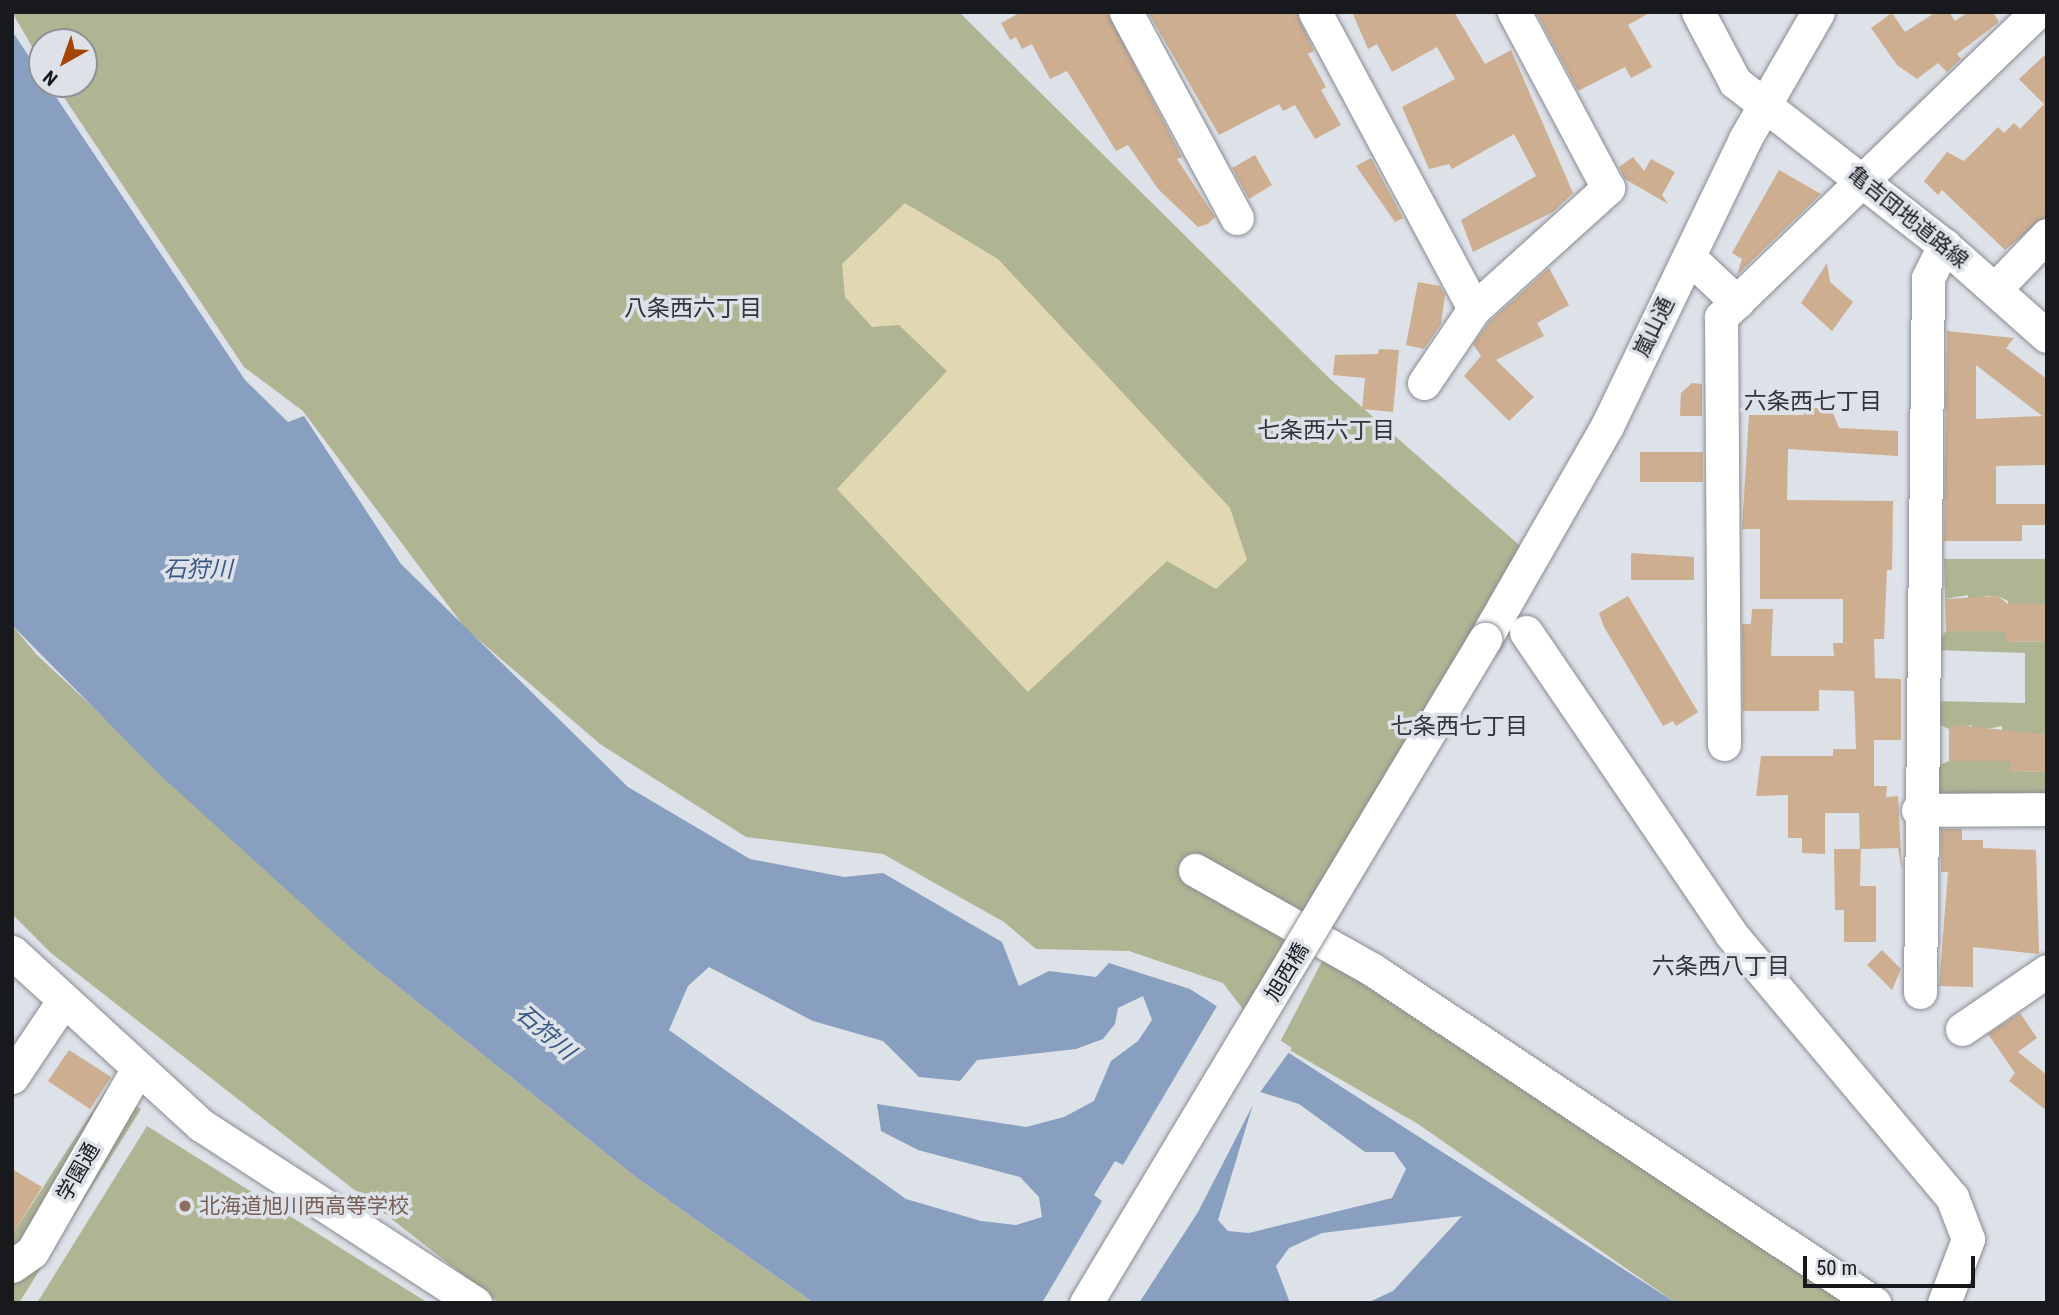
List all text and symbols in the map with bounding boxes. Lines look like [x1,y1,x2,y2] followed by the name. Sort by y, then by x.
[28,28,98,98] north arrow
[39,65,62,90] text: N
[1843,161,1973,273] street label: 亀吉団地道路線
[1629,293,1679,361] street label: 嵐山通
[624,295,762,323] district label: 八条西六丁目
[1744,388,1882,416] district label: 六条西七丁目
[1257,417,1395,445] district label: 七条西六丁目
[164,556,232,584] water label: 石狩川
[1390,713,1528,741] district label: 七条西七丁目
[1260,939,1314,1005] street label: 旭西橋
[1652,953,1790,981] district label: 六条西八丁目
[510,1000,580,1066] water label: 石狩川
[51,1138,105,1206] street label: 学園通
[199,1193,409,1219] place label: 北海道旭川西高等学校
[177,1198,193,1214] marker: 北海道旭川西高等学校
[1807,1242,1979,1286] scale bar
[1816,1256,1857,1280] text: 50 m

